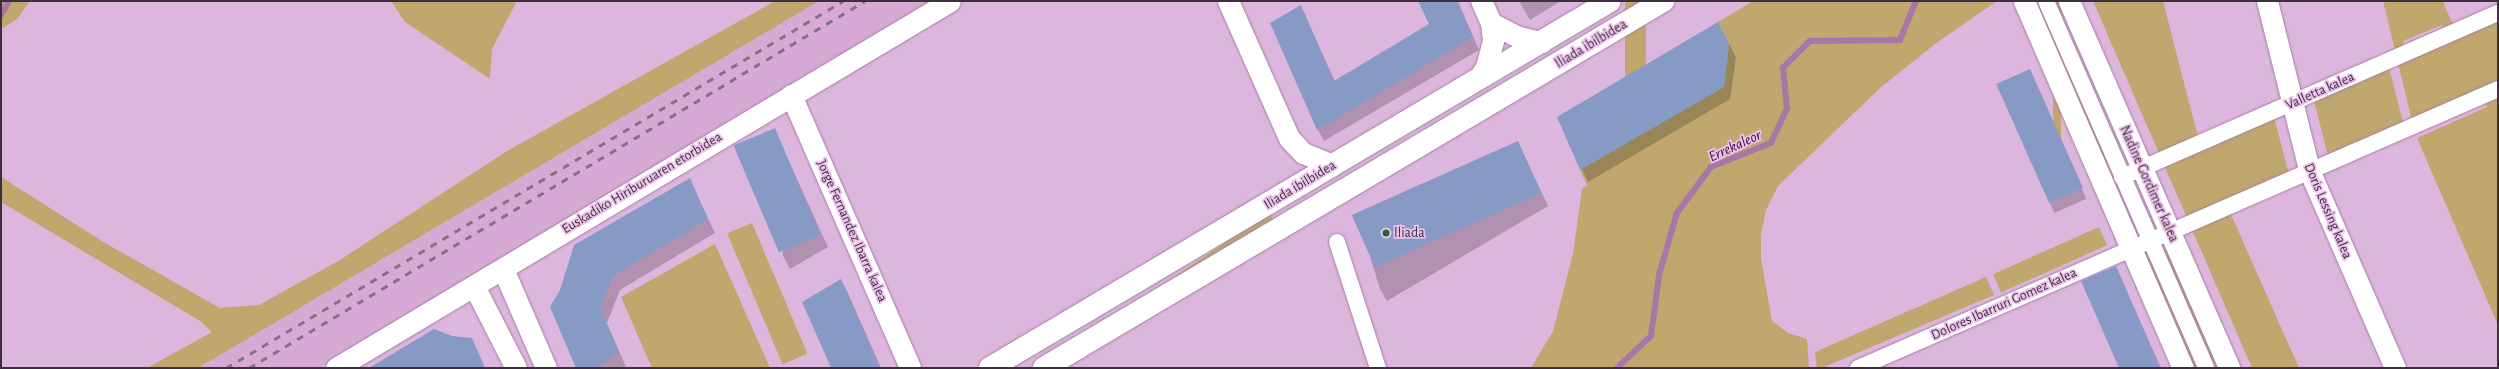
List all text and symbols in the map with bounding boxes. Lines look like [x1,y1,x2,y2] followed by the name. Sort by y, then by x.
[1552,16,1630,72] street label: Iliada ibilbidea
[2283,68,2357,114] street label: Valletta kalea
[2116,123,2182,245] street label: Nadine Gordimer kalea
[1706,126,1764,166] water label: Errekaleor
[559,129,725,237] street label: Euskadiko Hiriburuaren etorbidea
[813,157,891,305] street label: Jorge Fernandez Ibarra kalea
[1261,157,1339,213] street label: Iliada ibilbidea
[2300,161,2356,261] street label: Doris Lessing kalea
[1394,225,1425,241] place label: Iliada
[1381,228,1391,238] marker: Iliada
[1929,264,2079,344] street label: Dolores Ibarruri Gomez kalea

